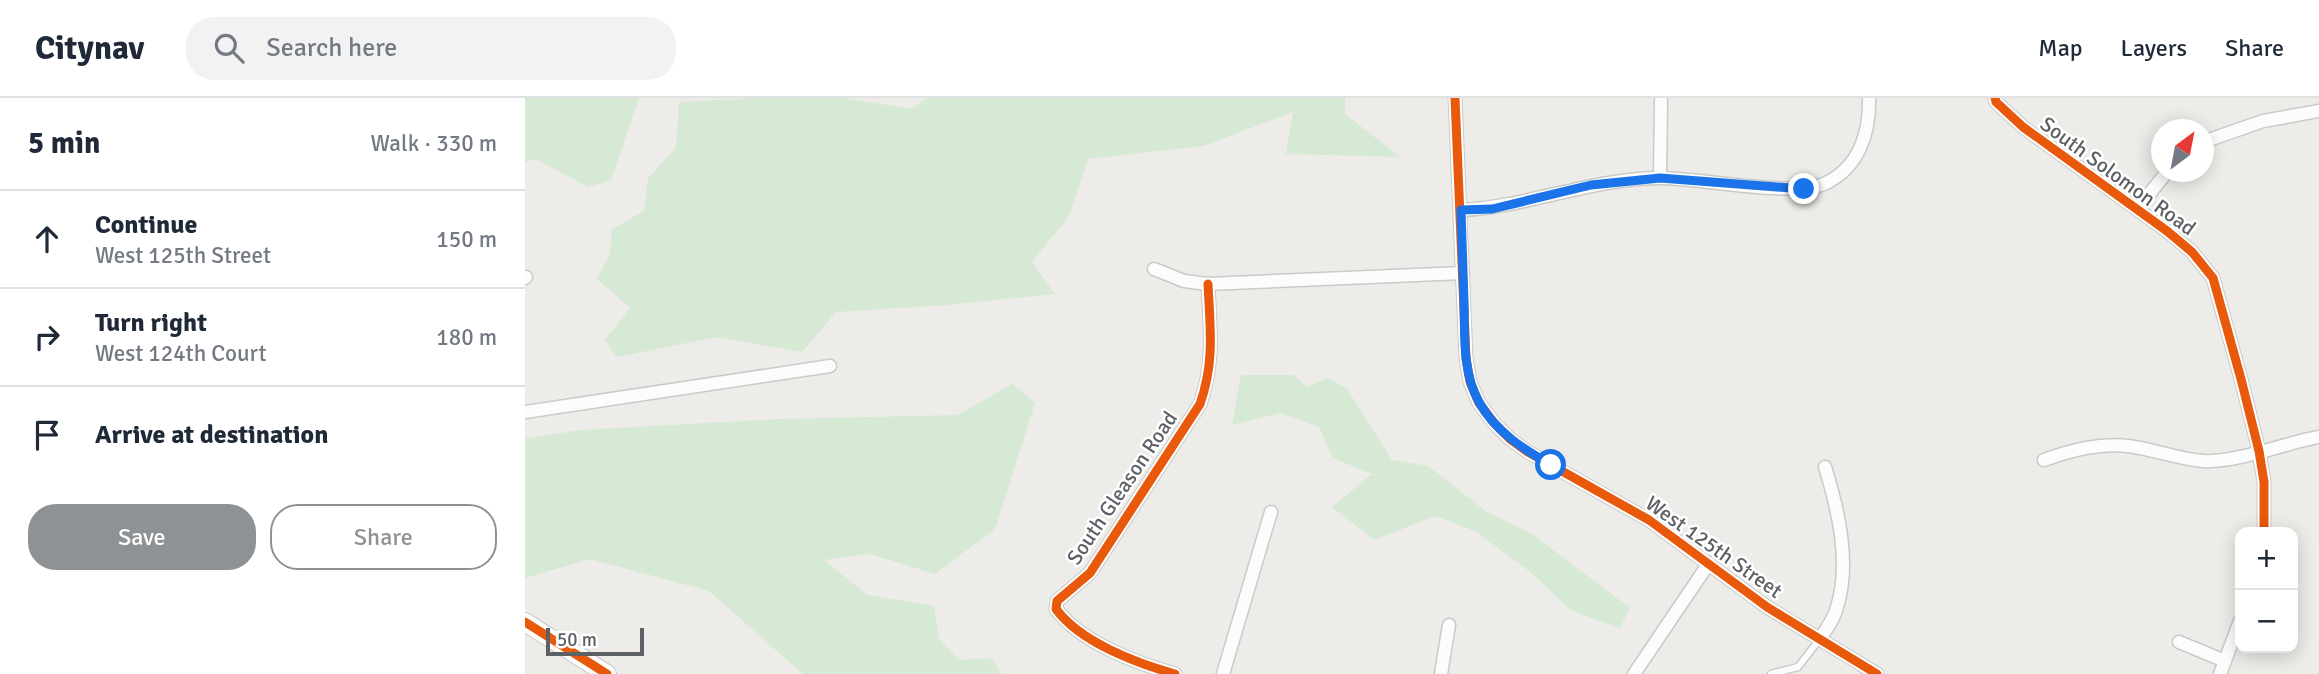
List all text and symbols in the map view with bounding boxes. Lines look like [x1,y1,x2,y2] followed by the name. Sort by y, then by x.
[186,17,676,80] search box
[35,28,144,69] text: Citynav
[210,29,248,67] icon: search
[266,32,397,64] text: Search here
[2038,33,2083,63] text: Map
[2121,33,2187,63] text: Layers
[2225,33,2284,63] text: Share
[2035,111,2201,241] street label: South Solomon Road
[2151,119,2214,182] north arrow
[28,125,100,162] text: 5 min
[371,129,497,158] text: Walk · 330 m
[1788,173,1819,204] route end
[95,209,197,241] text: Continue
[28,220,66,258] icon: ahead
[436,225,497,254] text: 150 m
[95,241,271,270] text: West 125th Street
[95,307,207,339] text: Turn right
[28,318,66,356] icon: right
[436,323,497,352] text: 180 m
[95,339,266,368] text: West 124th Court
[1061,406,1183,570] street label: South Gleason Road
[28,416,66,454] icon: arrive
[95,419,328,451] text: Arrive at destination
[1535,449,1566,480] route start
[1641,490,1787,604] street label: West 125th Street
[28,504,256,570] button: Save
[270,504,497,570] button: Share
[2235,527,2298,653] map controls
[2235,527,2298,590] button: +
[2235,590,2298,653] button: −
[546,625,644,657] scale bar
[557,628,597,652] text: 50 m

